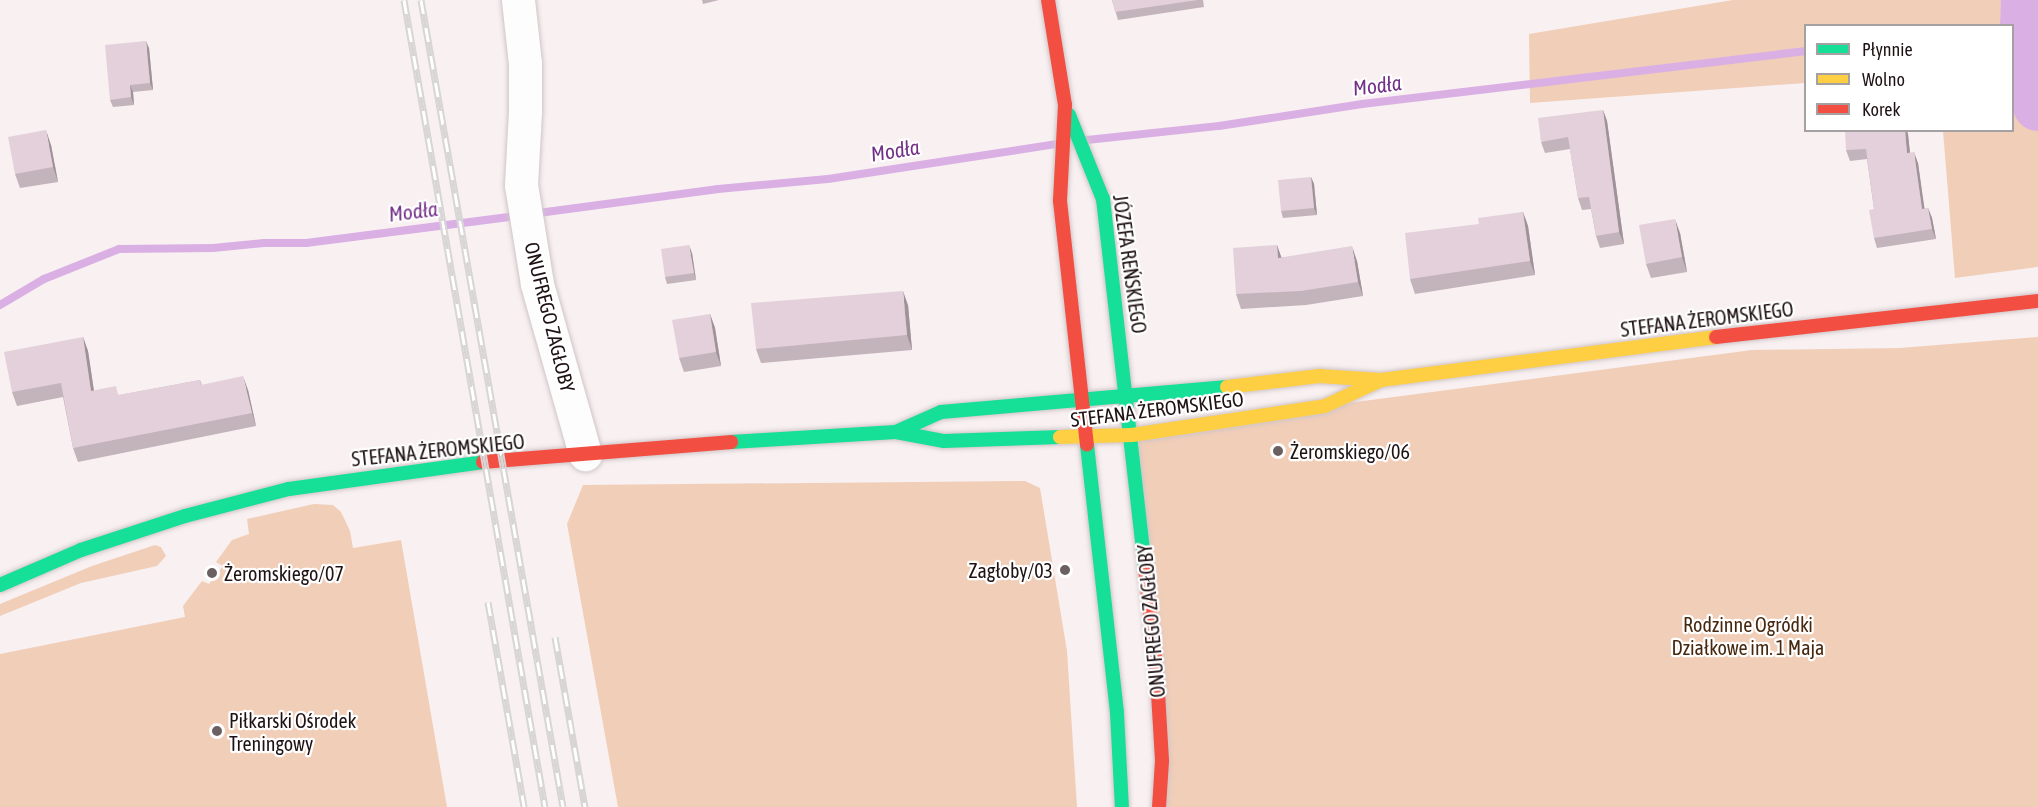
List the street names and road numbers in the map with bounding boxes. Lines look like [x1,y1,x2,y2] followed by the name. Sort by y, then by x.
[1108,193,1152,335] street label: JÓZEFA REŃSKIEGO
[520,240,580,394] street label: ONUFREGO ZAGŁOBY
[1619,296,1795,342] street label: STEFANA ŻEROMSKIEGO
[1069,386,1245,432] street label: STEFANA ŻEROMSKIEGO
[350,429,526,471] street label: STEFANA ŻEROMSKIEGO
[1132,543,1170,699] street label: ONUFREGO ZAGŁOBY

